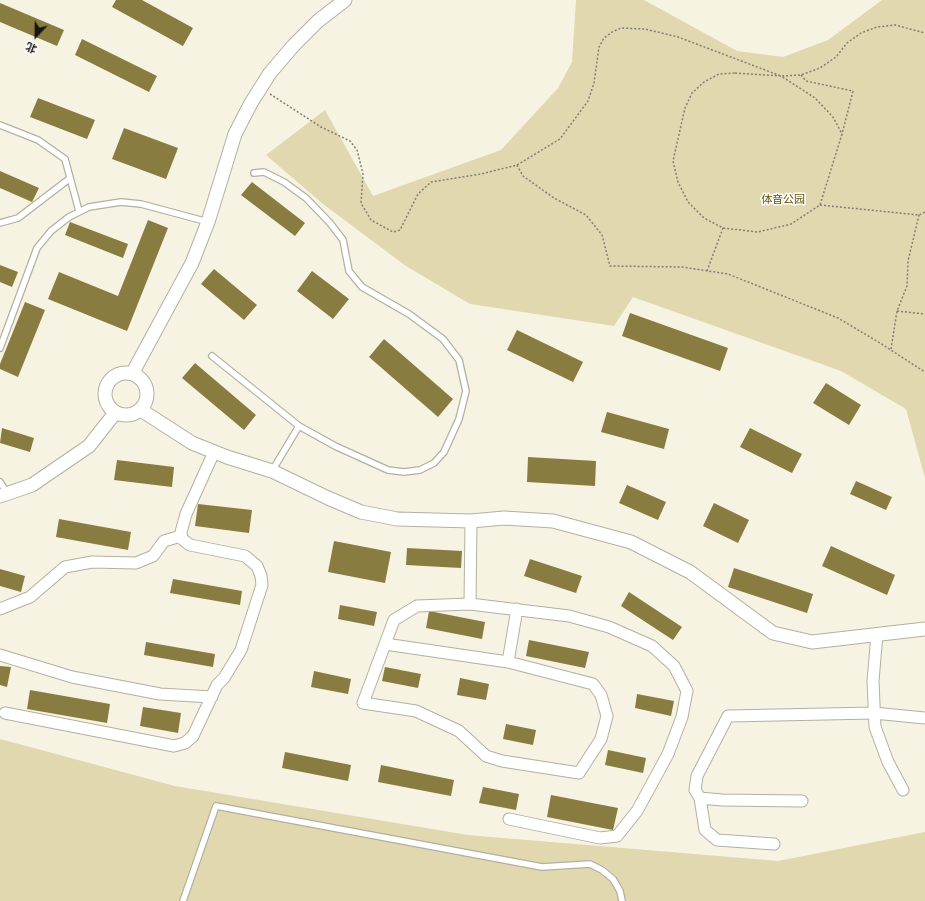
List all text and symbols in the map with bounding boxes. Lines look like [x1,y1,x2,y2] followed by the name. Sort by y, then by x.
[16,16,56,56] north arrow
[24,40,39,56] text: 北
[761,193,805,207] park label: 体音公园

